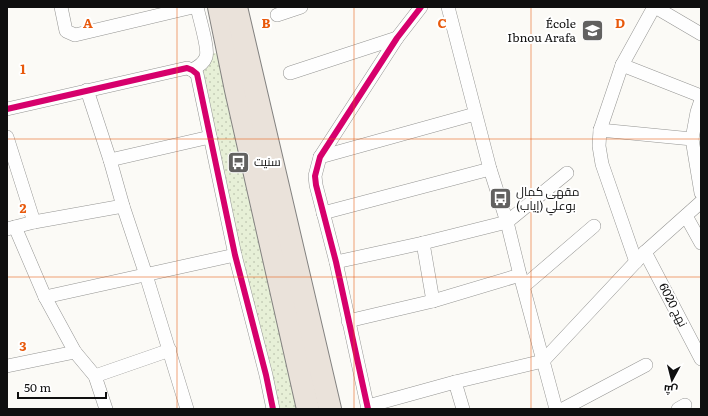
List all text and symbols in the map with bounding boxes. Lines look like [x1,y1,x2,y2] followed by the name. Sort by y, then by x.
[83,13,93,32] text: A
[262,13,271,32] text: B
[437,13,447,32] text: C
[615,13,625,32] text: D
[507,14,577,46] place label: École Ibnou Arafa
[579,18,605,44] school or university icon: École Ibnou Arafa
[20,59,26,78] text: 1
[226,149,252,175] bus stop icon: سنيت
[254,152,281,170] place label: سنيت
[516,182,579,216] place label: مقهى كمال بوعلي (إياب)
[487,186,513,212] bus stop icon: مقهى كمال بوعلي (إياب)
[20,198,27,217] text: 2
[655,279,693,330] street label: نهج 6020
[19,336,27,355] text: 3
[652,360,692,400] north arrow
[18,374,106,400] scale bar
[24,378,51,396] text: 50 m
[663,382,679,400] text: ش

